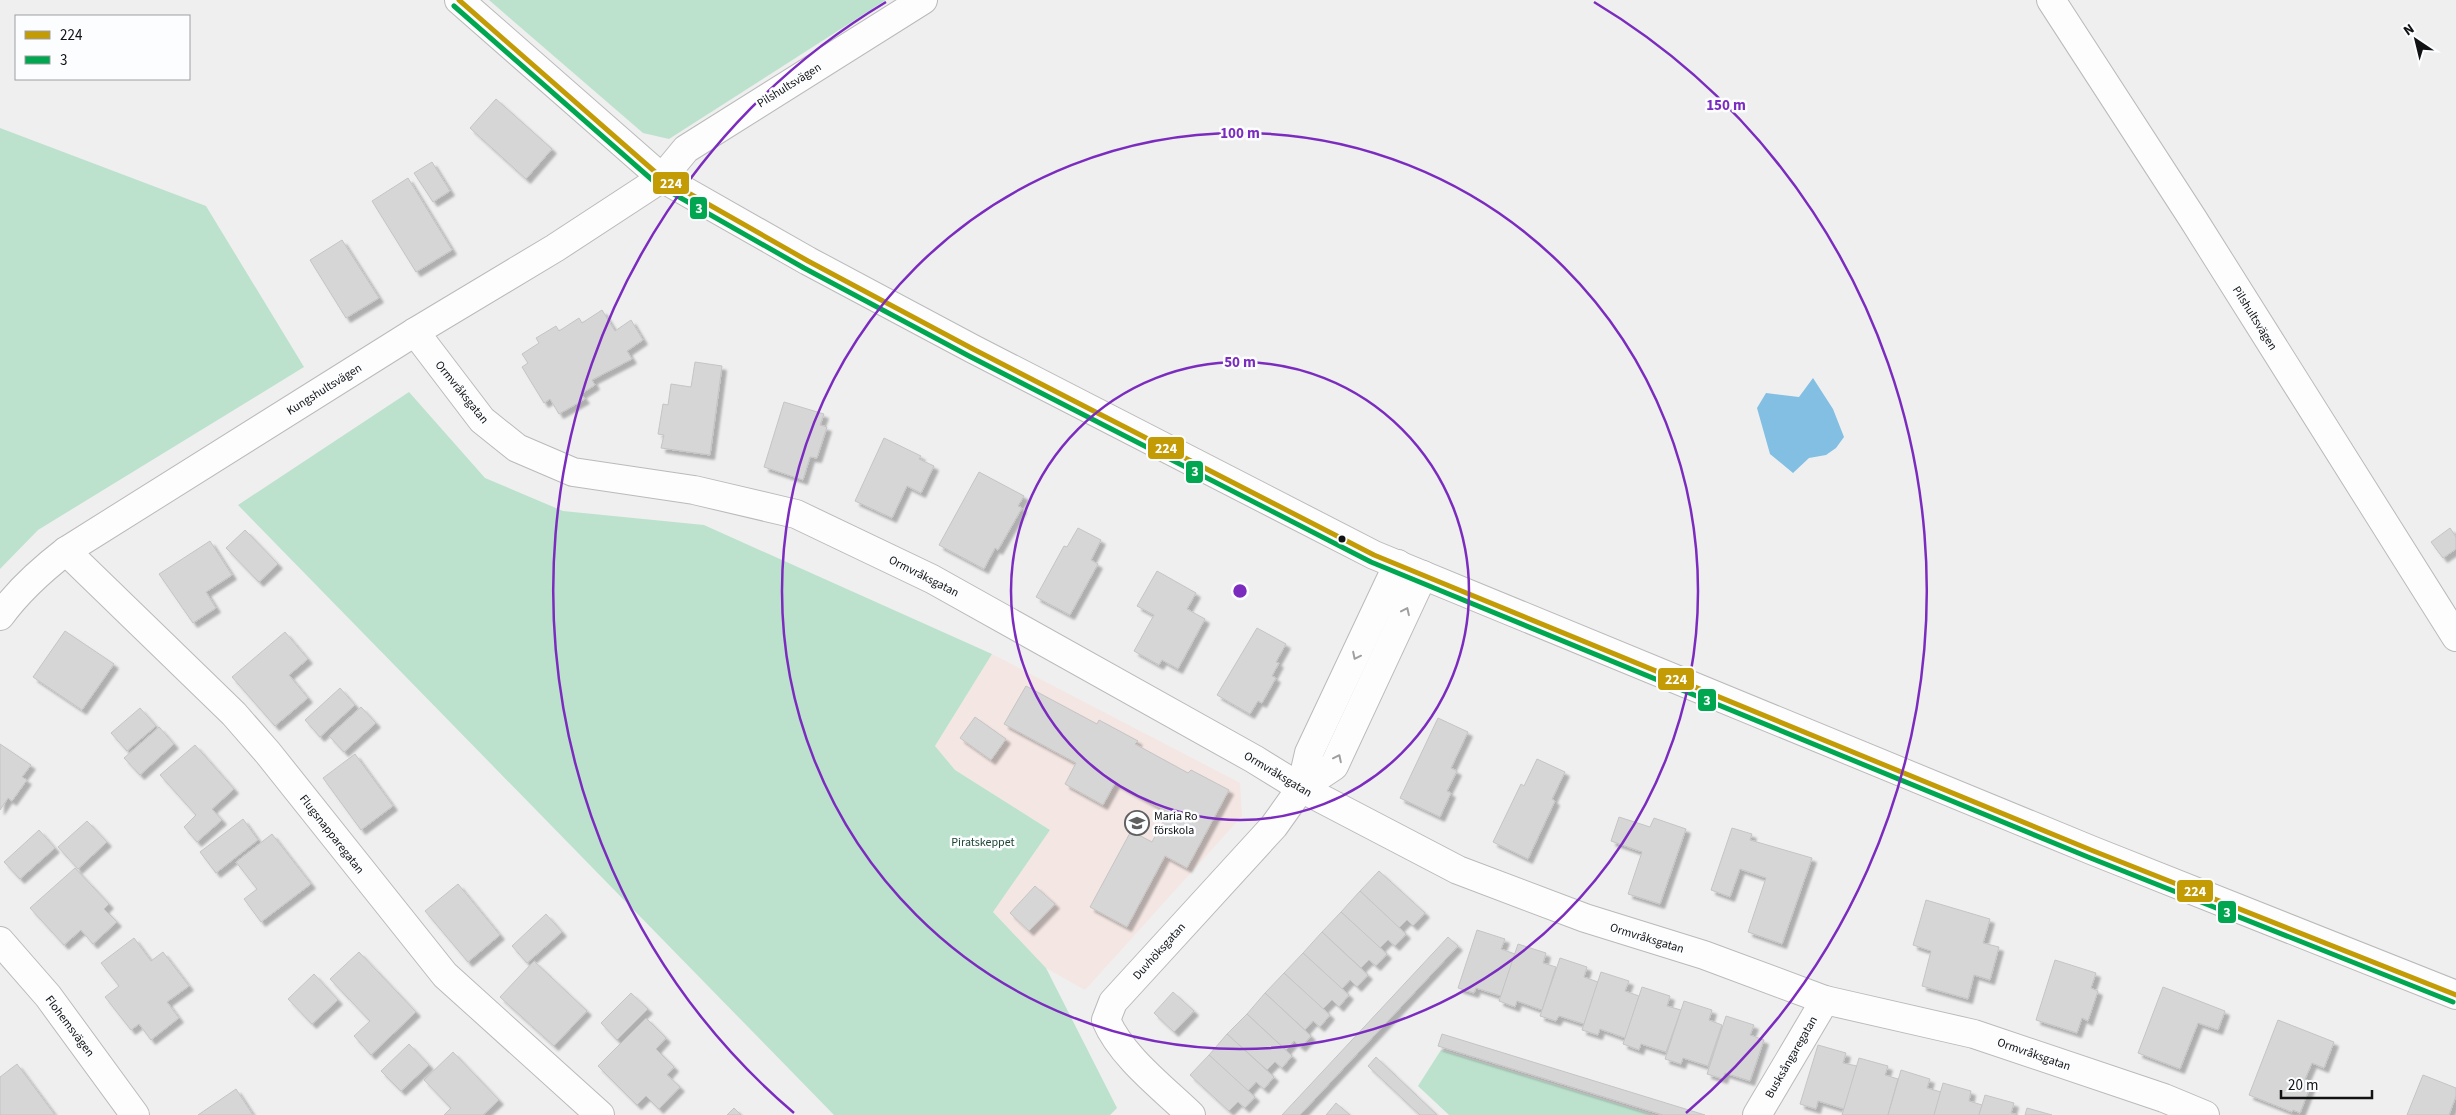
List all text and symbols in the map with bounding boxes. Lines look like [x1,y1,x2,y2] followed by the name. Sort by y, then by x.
[15,15,190,80] legend
[2391,15,2441,65] north arrow
[2400,19,2419,41] text: N
[60,25,83,46] text: 224
[60,50,67,71] text: 3
[754,59,825,112] street label: Pilshultsvägen
[1706,95,1746,116] text: 150 m
[1220,123,1260,144] text: 100 m
[652,171,690,195] line badge: 224
[660,174,683,194] text: 224
[689,196,708,220] line badge: 3
[695,199,703,219] text: 3
[2228,283,2281,354] street label: Pilshultsvägen
[1224,352,1256,373] text: 50 m
[431,357,492,427] street label: Ormvråksgatan
[283,359,365,419] street label: Kungshultsvägen
[1147,436,1185,460] line badge: 224
[1155,439,1178,459] text: 224
[1185,460,1204,484] line badge: 3
[1191,462,1199,482] text: 3
[1337,534,1347,544] unlabelled marker
[886,551,962,601] street label: Ormvråksgatan
[1231,582,1249,600] centre of rings
[1400,607,1411,616] one-way arrow
[1351,651,1362,660] one-way arrow
[1657,667,1695,691] line badge: 224
[1665,670,1688,690] text: 224
[1697,688,1717,712] line badge: 3
[1703,691,1711,711] text: 3
[1240,747,1315,801] street label: Ormvråksgatan
[1332,755,1342,764] one-way arrow
[295,791,368,878] street label: Flugsnapparegatan
[1154,808,1198,839] place label: Maria Ro förskola
[1124,810,1150,836] school or university icon: Maria Ro förskola
[951,834,1015,851] park label: Piratskeppet
[2176,879,2214,903] line badge: 224
[2184,882,2207,902] text: 224
[2217,900,2237,924] line badge: 3
[2223,903,2231,923] text: 3
[1129,919,1190,984] street label: Duvhöksgatan
[1608,919,1686,958] street label: Ormvråksgatan
[41,992,98,1060] street label: Flohemsvägen
[1761,1013,1822,1101] street label: Busksångaregatan
[1995,1034,2073,1075] street label: Ormvråksgatan
[2281,1068,2372,1100] scale bar
[2288,1075,2318,1096] text: 20 m

